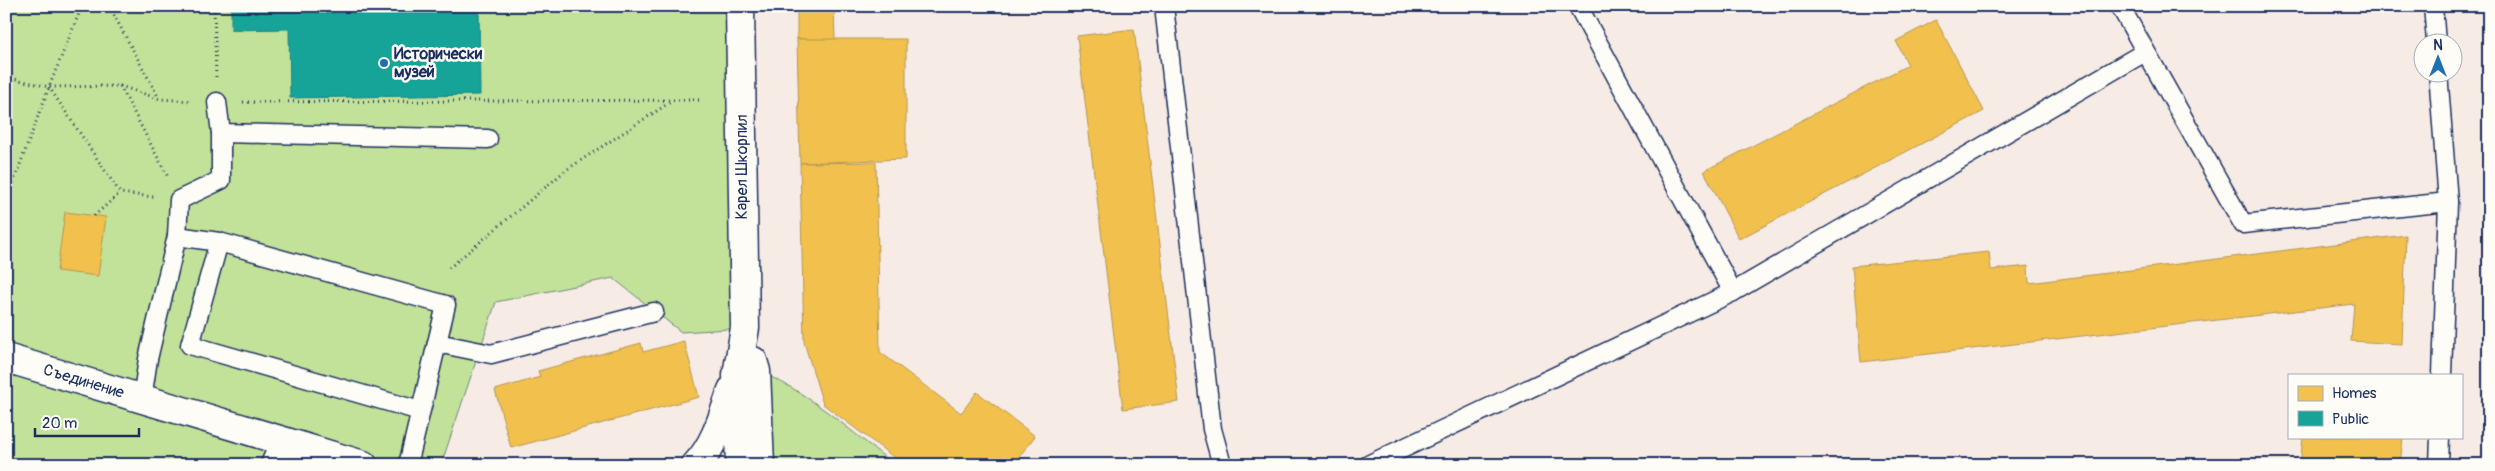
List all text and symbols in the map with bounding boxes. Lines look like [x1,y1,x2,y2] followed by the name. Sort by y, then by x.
[2412,32,2462,82] north arrow
[2433,37,2443,54] text: N
[394,44,483,82] place label: Исторически музей
[378,57,390,69] marker: Исторически музей
[732,114,752,220] street label: Карел Шкорпил
[41,360,126,403] street label: Съединение
[2288,374,2462,438] legend
[2332,384,2377,403] text: Homes
[35,406,139,438] scale bar
[2332,410,2369,429] text: Public
[42,414,77,433] text: 20 m

